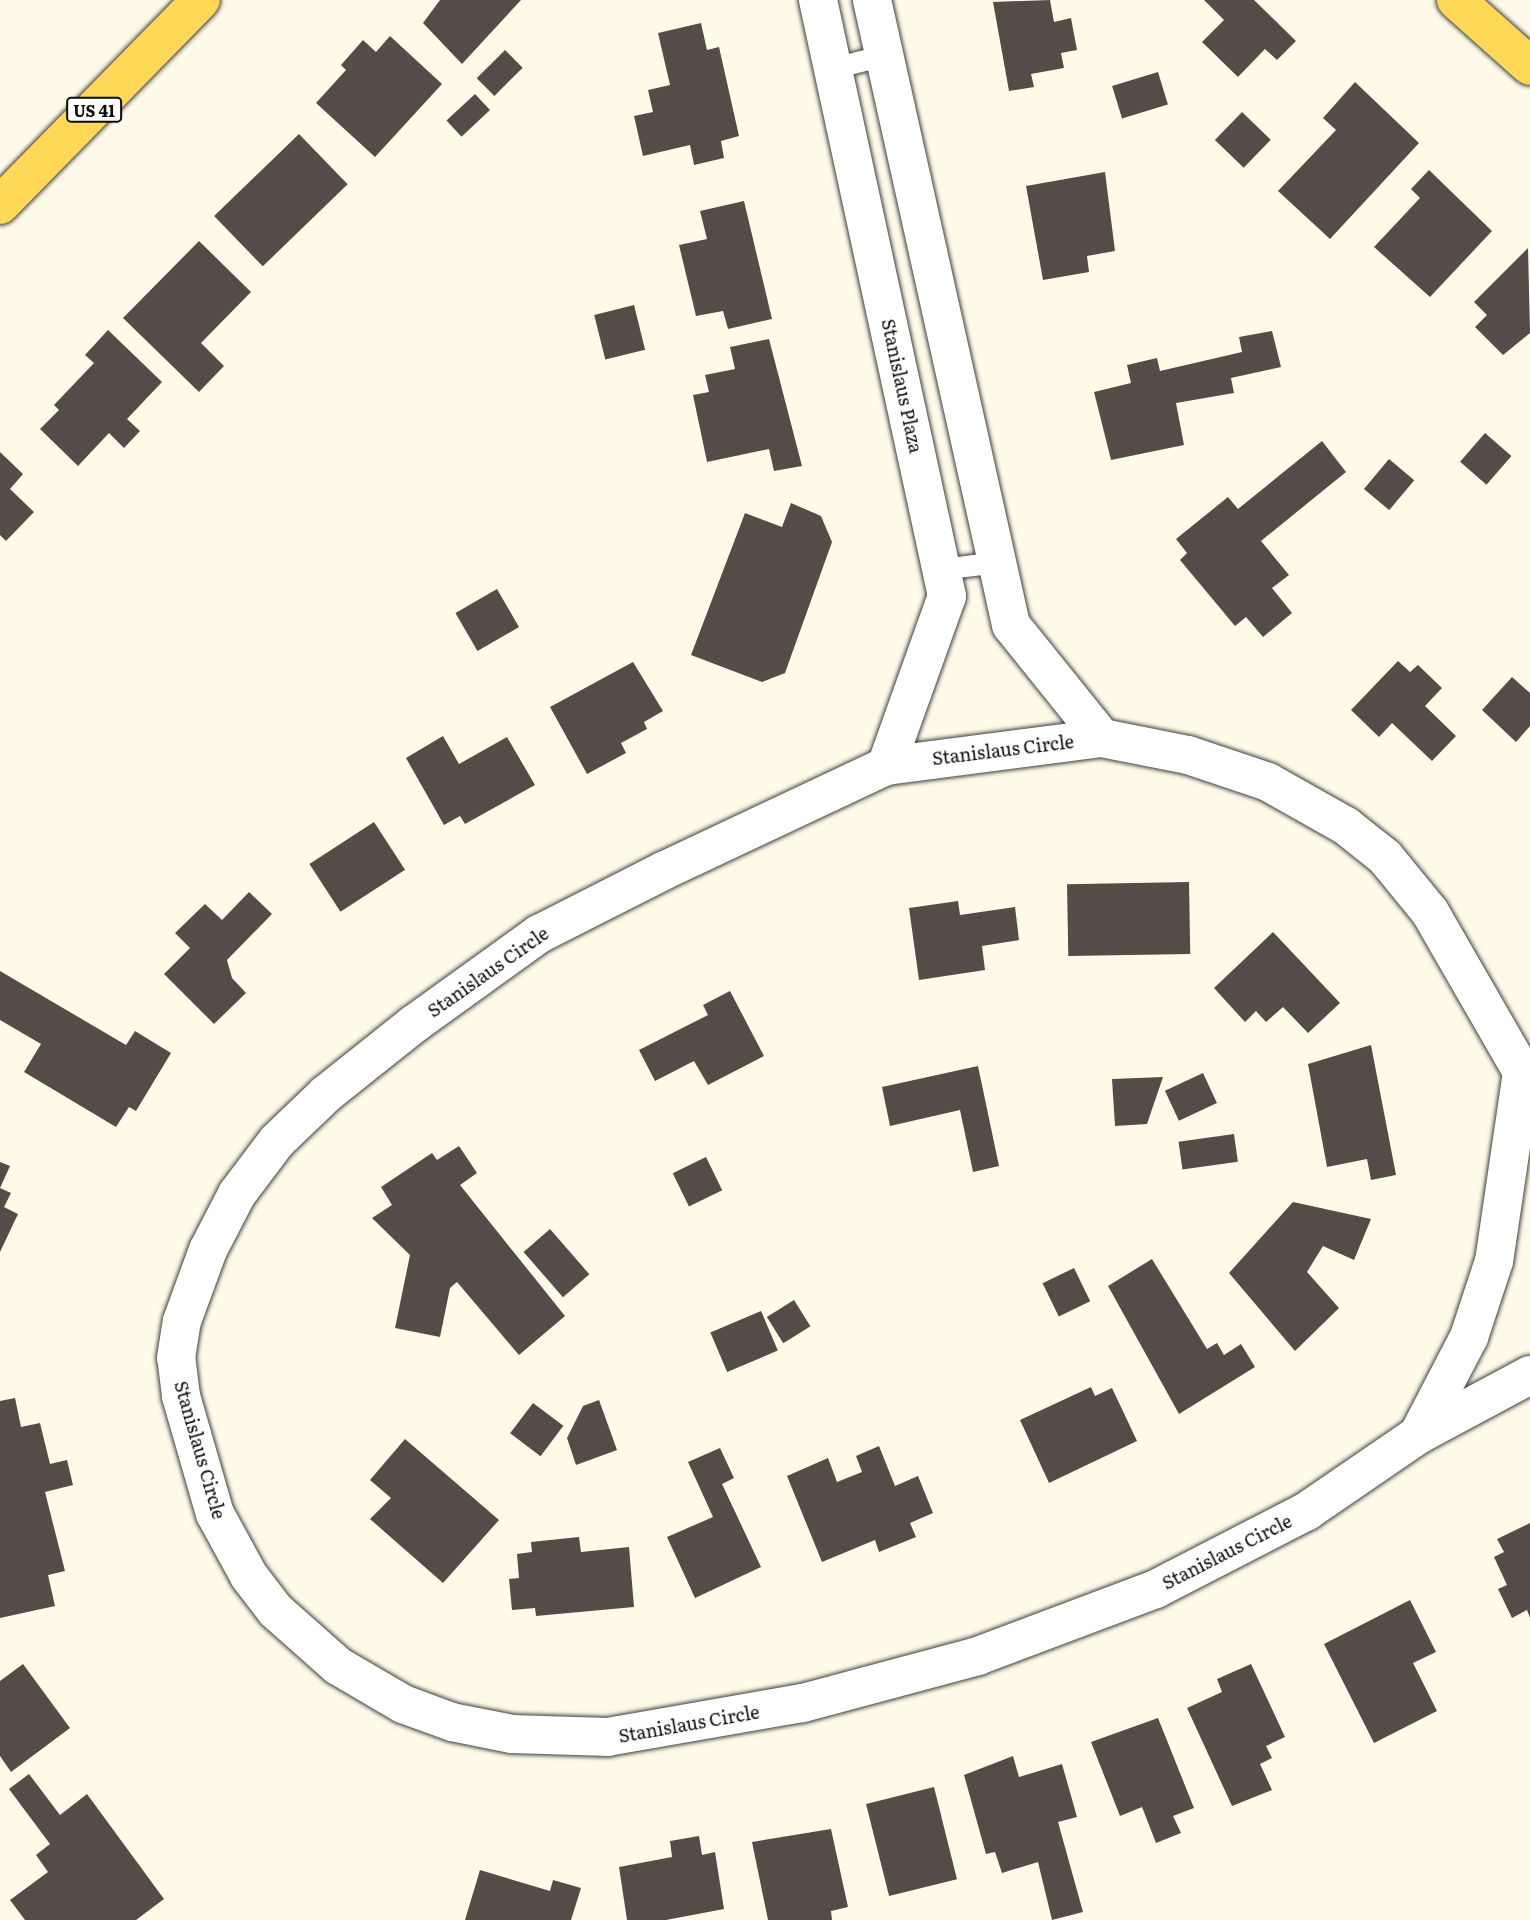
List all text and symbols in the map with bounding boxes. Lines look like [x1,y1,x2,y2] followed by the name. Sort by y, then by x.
[66,97,122,122] road number: US 41
[877,317,927,455] street label: Stanislaus Plaza
[931,731,1075,769] street label: Stanislaus Circle
[423,922,553,1022] street label: Stanislaus Circle
[170,1378,230,1522] street label: Stanislaus Circle
[1159,1510,1295,1594] street label: Stanislaus Circle
[617,1701,761,1747] street label: Stanislaus Circle

